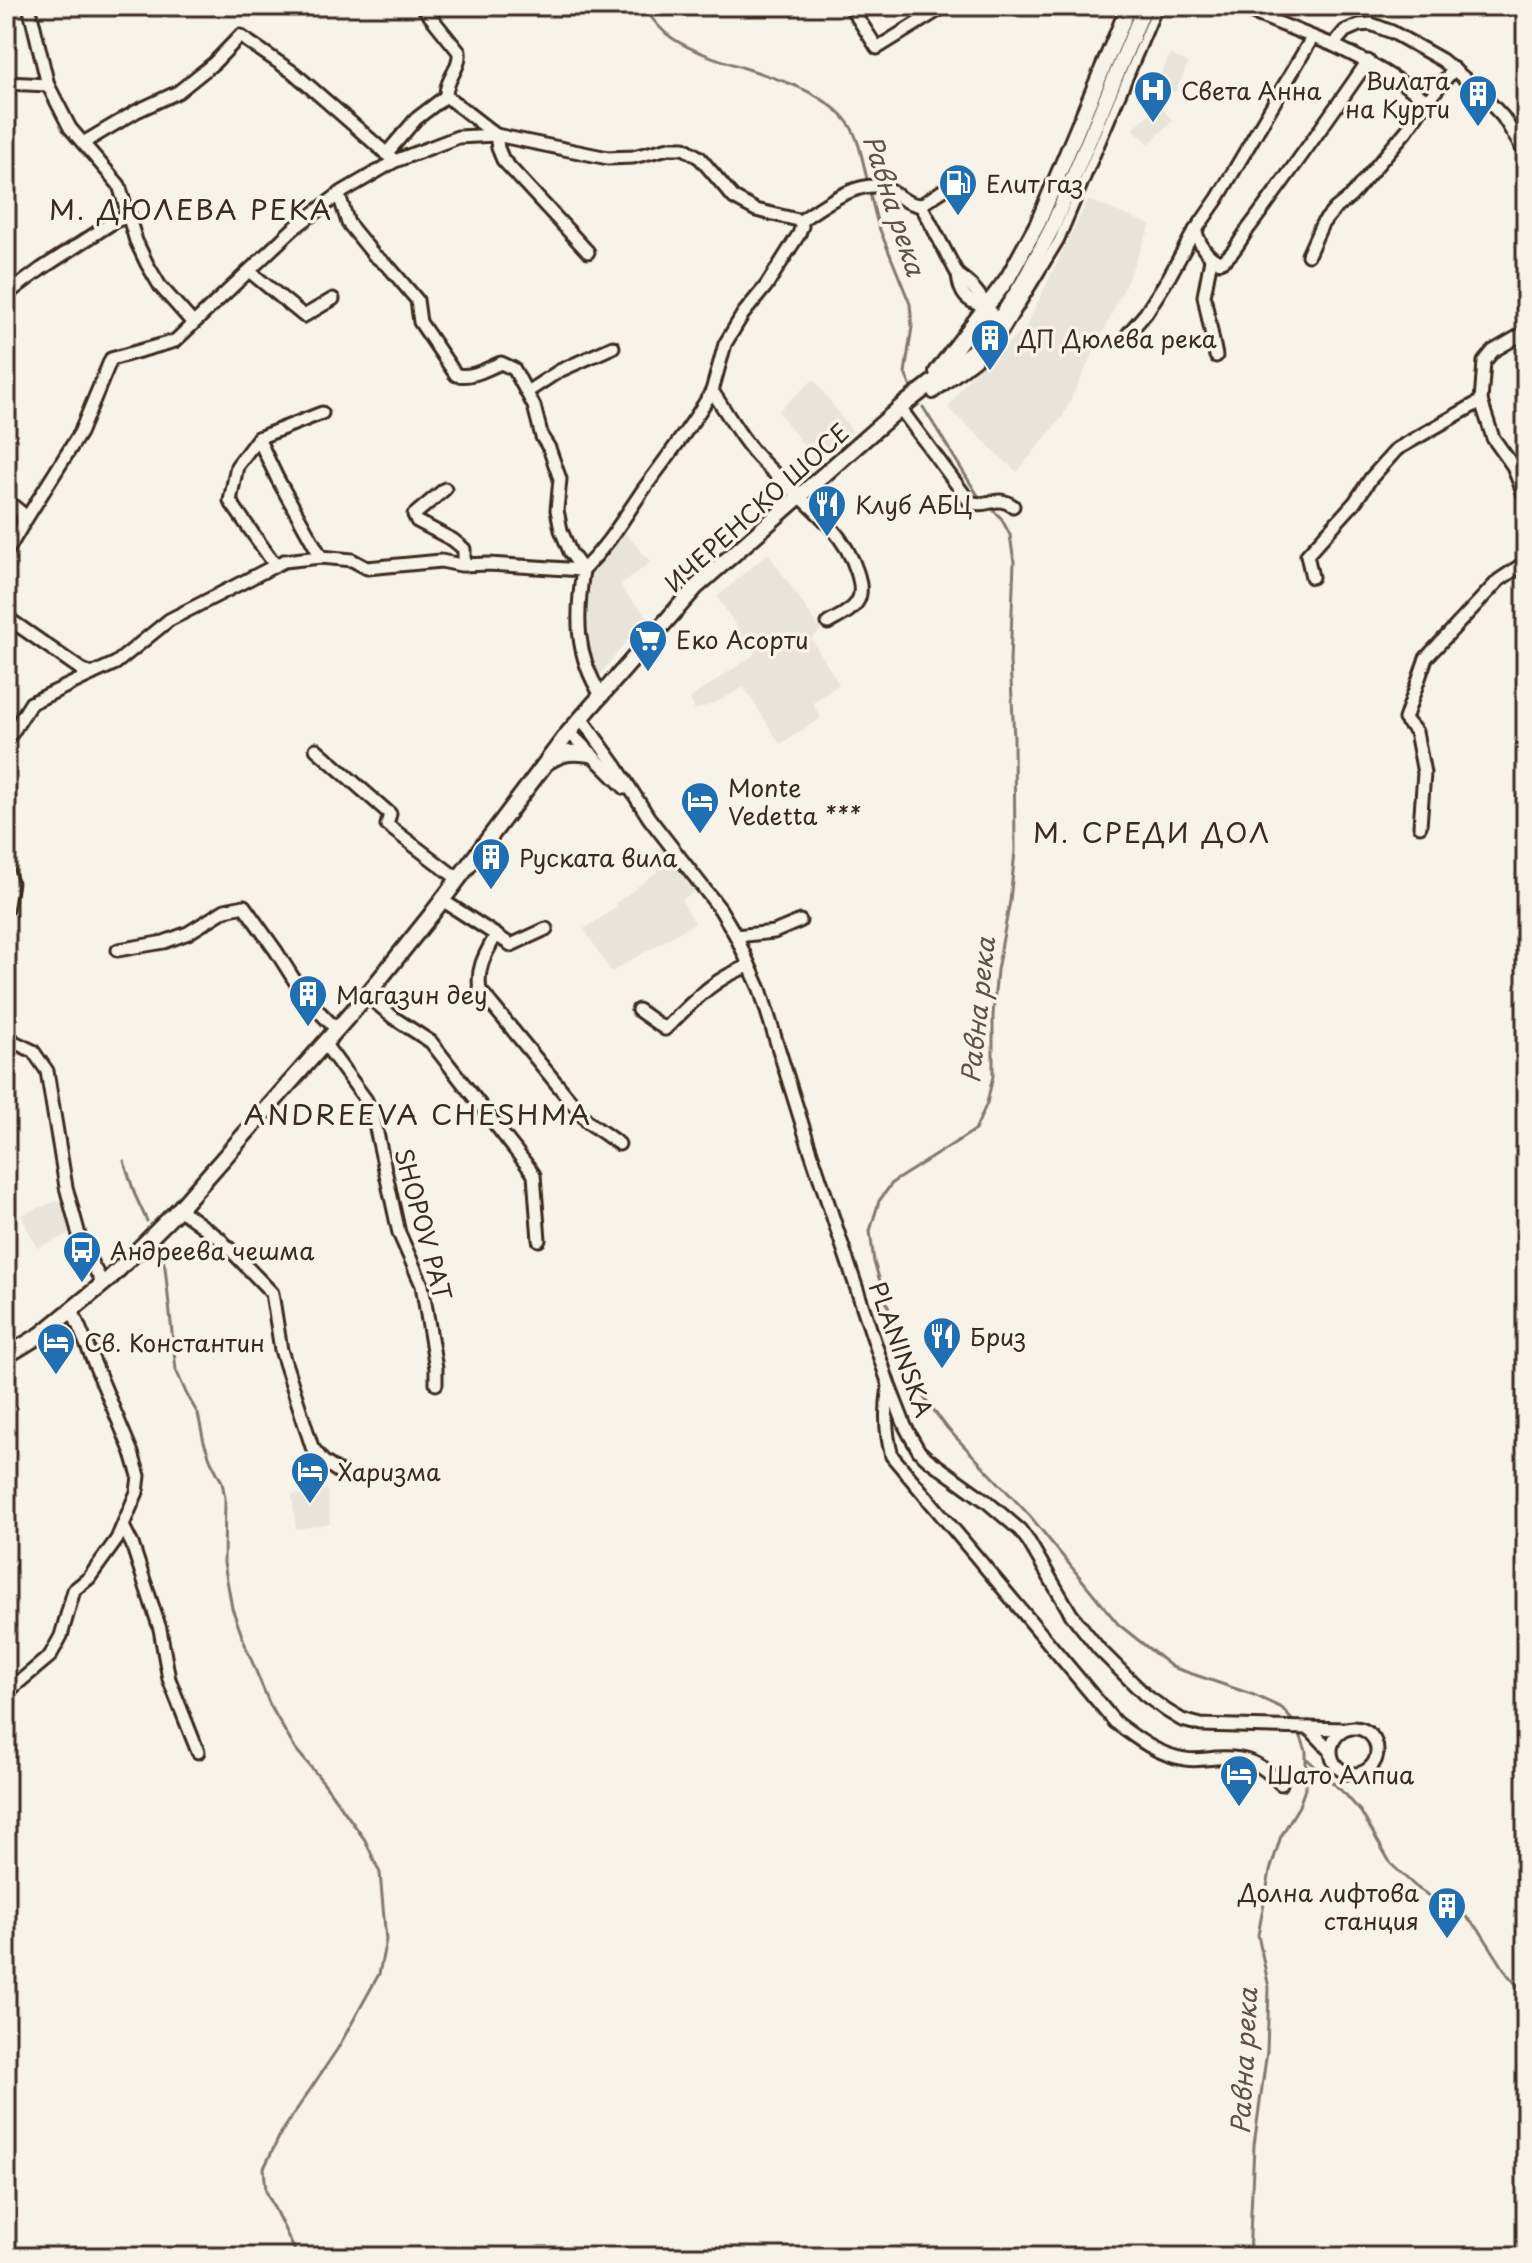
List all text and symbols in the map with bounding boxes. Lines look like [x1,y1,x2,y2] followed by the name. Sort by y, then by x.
[1345,62,1450,126] place label: Вилата на Курти
[1132,69,1174,124] hospital icon: Света Анна
[1181,72,1322,108] place label: Света Анна
[1457,73,1499,128] building icon: Вилата на Курти
[854,130,936,281] water label: Равна река
[937,162,979,217] fuel station icon: Елит газ
[986,165,1084,201] place label: Елит газ
[49,187,333,230] district label: М. ДЮЛЕВА РЕКА
[969,317,1011,372] building icon: ДП Дюлева река
[1017,320,1217,356] place label: ДП Дюлева река
[656,414,856,600] street label: ИЧЕРЕНСКО ШОСЕ
[806,483,848,538] restaurant icon: Клуб АБЦ
[855,486,973,522] place label: Клуб АБЦ
[627,618,669,673] supermarket icon: Еко Асорти
[676,621,809,657] place label: Еко Асорти
[728,769,861,833] place label: Monte Vedetta ***
[679,780,721,835] hotel icon: Monte Vedetta ***
[1033,810,1271,853] district label: М. СРЕДИ ДОЛ
[470,836,512,891] building icon: Руската вила
[519,839,677,875] place label: Руската вила
[950,935,1004,1085] water label: Равна река
[287,973,329,1028] building icon: Магазин деу
[336,976,488,1012] place label: Магазин деу
[244,1092,592,1135] district label: ANDREEVA CHESHMA
[386,1144,462,1305] street label: SHOPOV PAT
[61,1229,103,1284] bus stop icon: Андреева чешма
[110,1232,314,1268] place label: Андреева чешма
[861,1276,943,1422] street label: PLANINSKA
[921,1315,963,1370] restaurant icon: Бриз
[970,1318,1026,1354] place label: Бриз
[35,1321,77,1376] hotel icon: Св. Константин
[84,1324,265,1360] place label: Св. Константин
[289,1450,331,1505] hotel icon: Харизма
[338,1453,441,1489] place label: Харизма
[1218,1753,1260,1808] hotel icon: Шато Алпиа
[1267,1756,1414,1792] place label: Шато Алпиа
[1237,1874,1419,1938] place label: Долна лифтова станция
[1426,1885,1468,1940] building icon: Долна лифтова станция
[1220,1986,1266,2135] water label: Равна река

